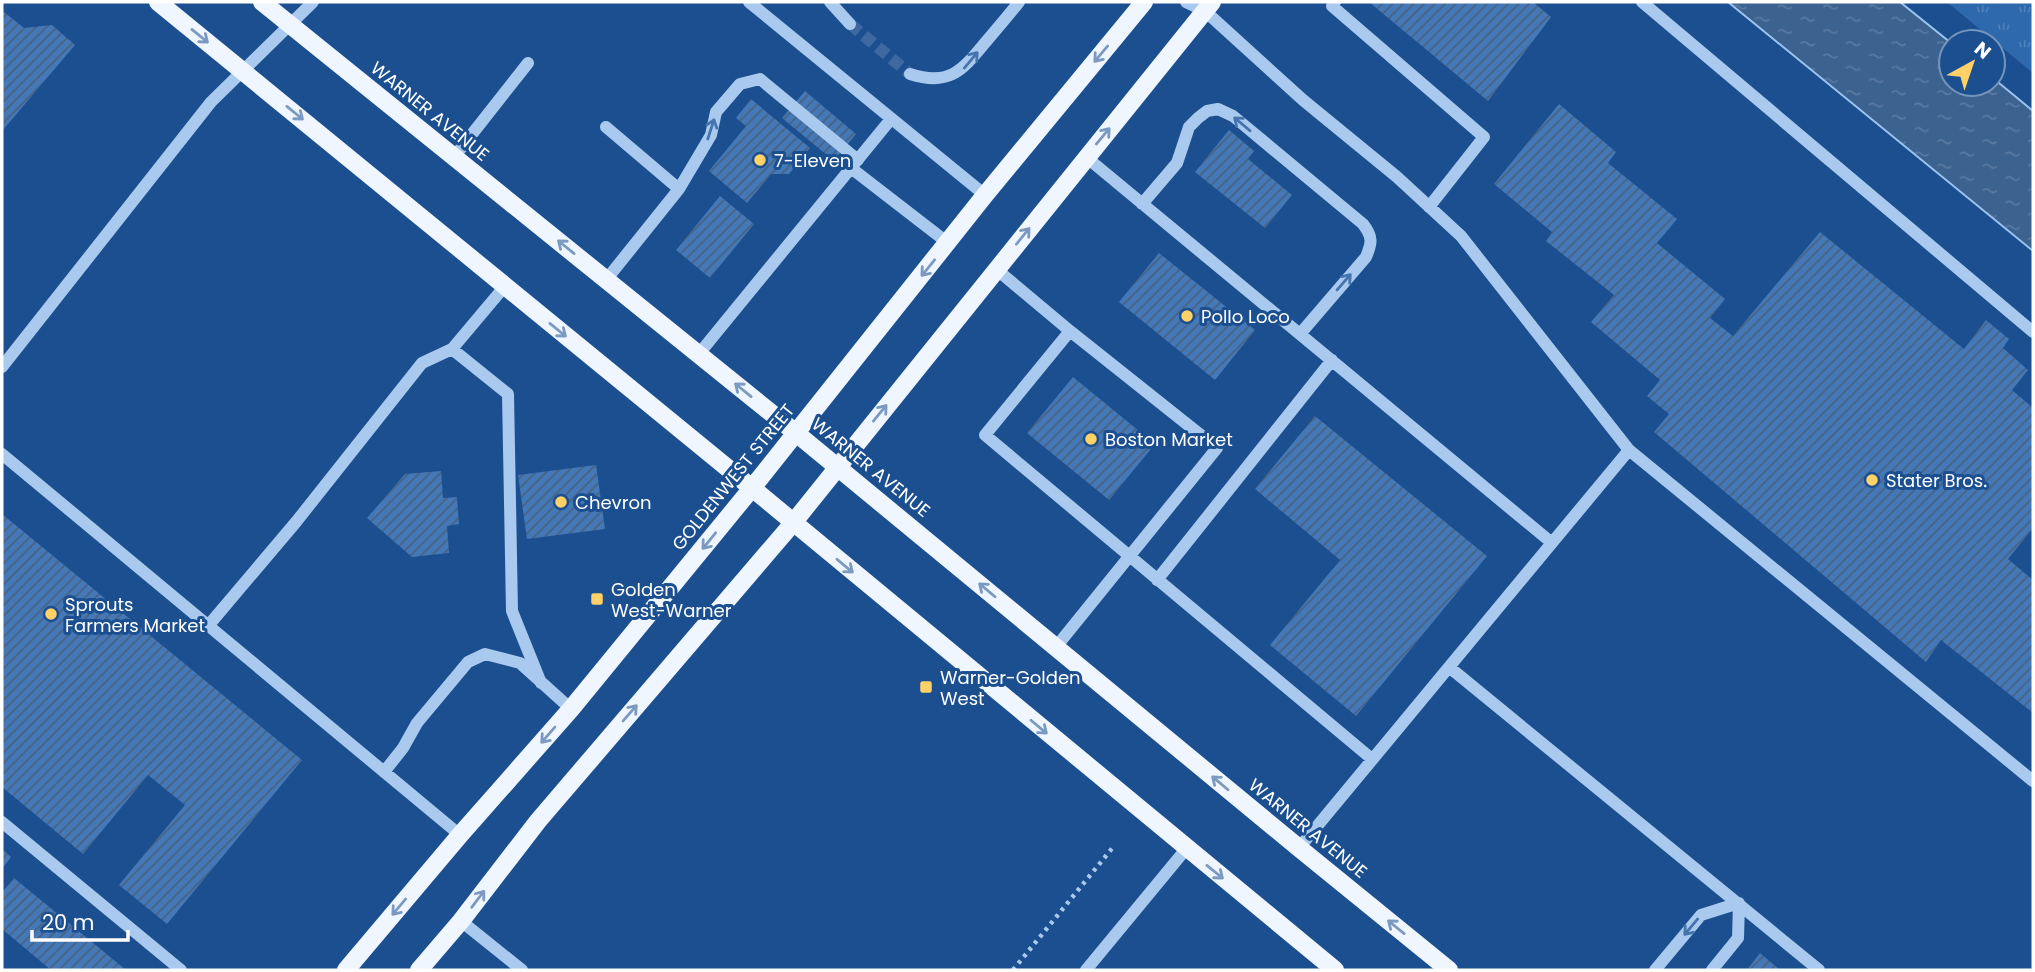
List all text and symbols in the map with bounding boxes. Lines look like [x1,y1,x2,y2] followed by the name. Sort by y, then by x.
[190,28,208,44] one-way arrow
[1937,28,2007,98] north arrow
[1968,35,1997,65] text: N
[1093,45,1109,63] one-way arrow
[963,51,979,69] one-way arrow
[365,55,495,167] street label: WARNER AVENUE
[285,106,303,121] one-way arrow
[1233,116,1251,132] one-way arrow
[706,119,718,141] one-way arrow
[1095,127,1111,145] one-way arrow
[774,148,851,173] place label: 7-Eleven
[752,152,768,168] marker: 7-Eleven
[1015,227,1030,246] one-way arrow
[557,240,575,255] one-way arrow
[920,259,936,277] one-way arrow
[1336,274,1352,292] one-way arrow
[1201,304,1290,329] place label: Pollo Loco
[1179,308,1195,324] marker: Pollo Loco
[549,322,567,337] one-way arrow
[734,382,752,398] one-way arrow
[666,398,800,556] street label: GOLDENWEST STREET
[872,404,887,422] one-way arrow
[806,411,936,523] street label: WARNER AVENUE
[1105,427,1233,452] place label: Boston Market
[1083,431,1099,447] marker: Boston Market
[1886,468,1987,493] place label: Stater Bros.
[1864,472,1880,488] marker: Stater Bros.
[575,490,651,515] place label: Chevron
[553,494,569,510] marker: Chevron
[701,531,716,549] one-way arrow
[836,559,854,574] one-way arrow
[611,577,732,623] place label: Golden West-Warner
[978,582,996,598] one-way arrow
[589,591,605,607] marker: Golden West-Warner
[65,592,205,638] place label: Sprouts Farmers Market
[43,606,59,622] marker: Sprouts Farmers Market
[940,665,1081,711] place label: Warner-Golden West
[918,679,934,695] marker: Warner-Golden West
[622,705,638,723] one-way arrow
[1030,719,1048,735] one-way arrow
[540,726,556,744] one-way arrow
[1243,772,1373,884] street label: WARNER AVENUE
[1212,775,1230,791] one-way arrow
[1205,864,1223,880] one-way arrow
[471,890,486,909] one-way arrow
[32,898,128,942] scale bar
[391,898,407,916] one-way arrow
[42,908,95,937] text: 20 m
[1683,918,1698,936] one-way arrow
[1388,920,1406,935] one-way arrow

